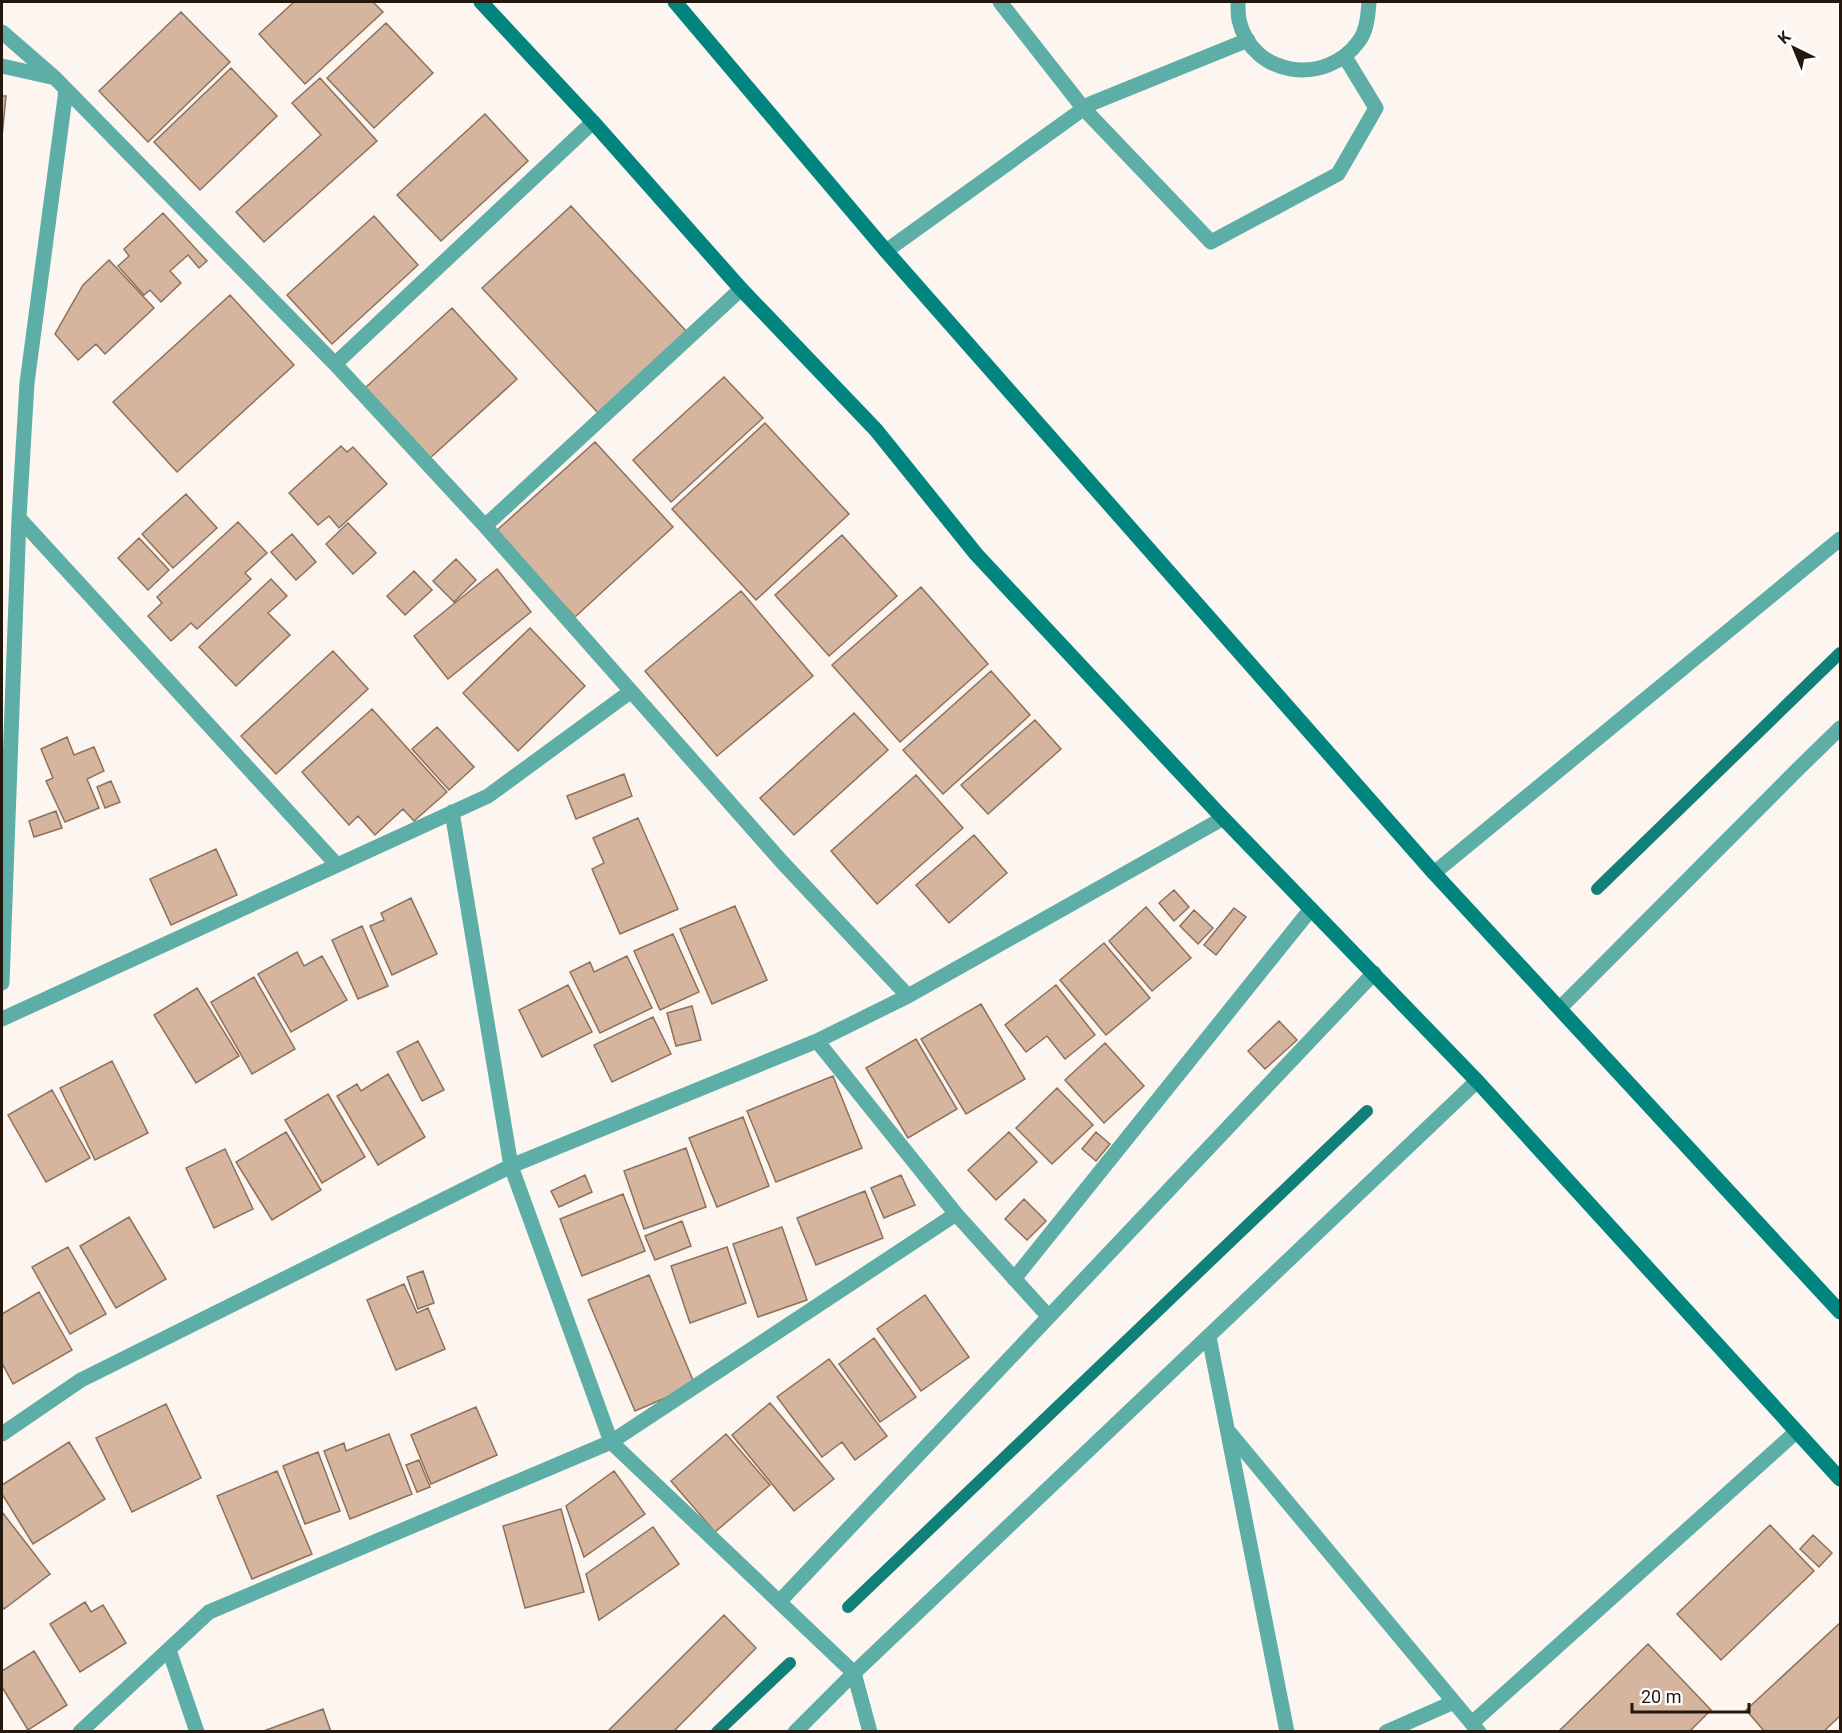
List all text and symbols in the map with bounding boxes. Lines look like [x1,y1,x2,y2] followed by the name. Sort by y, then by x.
[1764,18,1824,78] north arrow
[1774,26,1795,48] text: K
[1632,1676,1749,1714] scale bar
[1641,1686,1681,1707] text: 20 m

